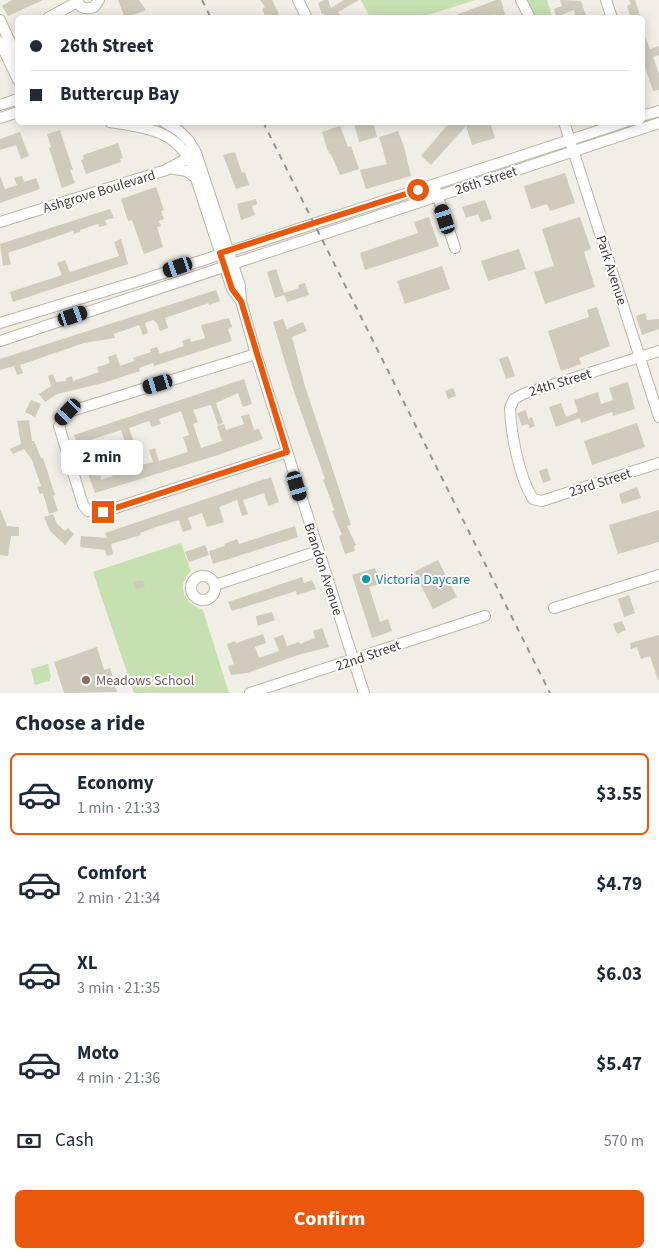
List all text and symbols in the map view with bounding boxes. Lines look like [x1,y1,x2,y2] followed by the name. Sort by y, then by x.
[60,33,153,60] text: 26th Street
[60,81,179,108] text: Buttercup Bay
[453,161,520,200] street label: 26th Street
[41,165,158,219] street label: Ashgrove Boulevard
[407,179,429,201] route start
[433,202,456,236] car
[590,233,632,308] street label: Park Avenue
[161,255,194,279] car
[56,304,89,328] car
[527,364,594,402] street label: 24th Street
[141,372,174,396] car
[52,396,83,428] car
[62,440,144,474] callout: 2 min
[83,446,121,468] text: 2 min
[567,463,634,502] street label: 23rd Street
[285,469,308,503] car
[92,501,114,523] route end
[299,520,347,618] street label: Brandon Avenue
[376,570,470,590] place label: Victoria Daycare
[360,573,372,585] marker: Victoria Daycare
[333,635,404,676] street label: 22nd Street
[96,671,195,691] place label: Meadows School
[80,674,92,686] marker: Meadows School
[15,707,145,739] text: Choose a ride
[77,770,154,797] text: Economy
[17,772,62,817] icon: car
[596,781,642,808] text: $3.55
[77,797,160,819] text: 1 min · 21:33
[77,860,147,887] text: Comfort
[17,862,62,907] icon: car
[596,871,642,898] text: $4.79
[77,887,160,909] text: 2 min · 21:34
[77,950,98,977] text: XL
[17,952,62,997] icon: car
[596,961,642,988] text: $6.03
[77,977,160,999] text: 3 min · 21:35
[77,1040,119,1067] text: Moto
[17,1042,62,1087] icon: car
[596,1051,642,1078] text: $5.47
[77,1067,160,1089] text: 4 min · 21:36
[15,1127,43,1155] icon: cash
[55,1127,94,1154] text: Cash
[604,1130,644,1152] text: 570 m
[15,1190,644,1248] button: Confirm

